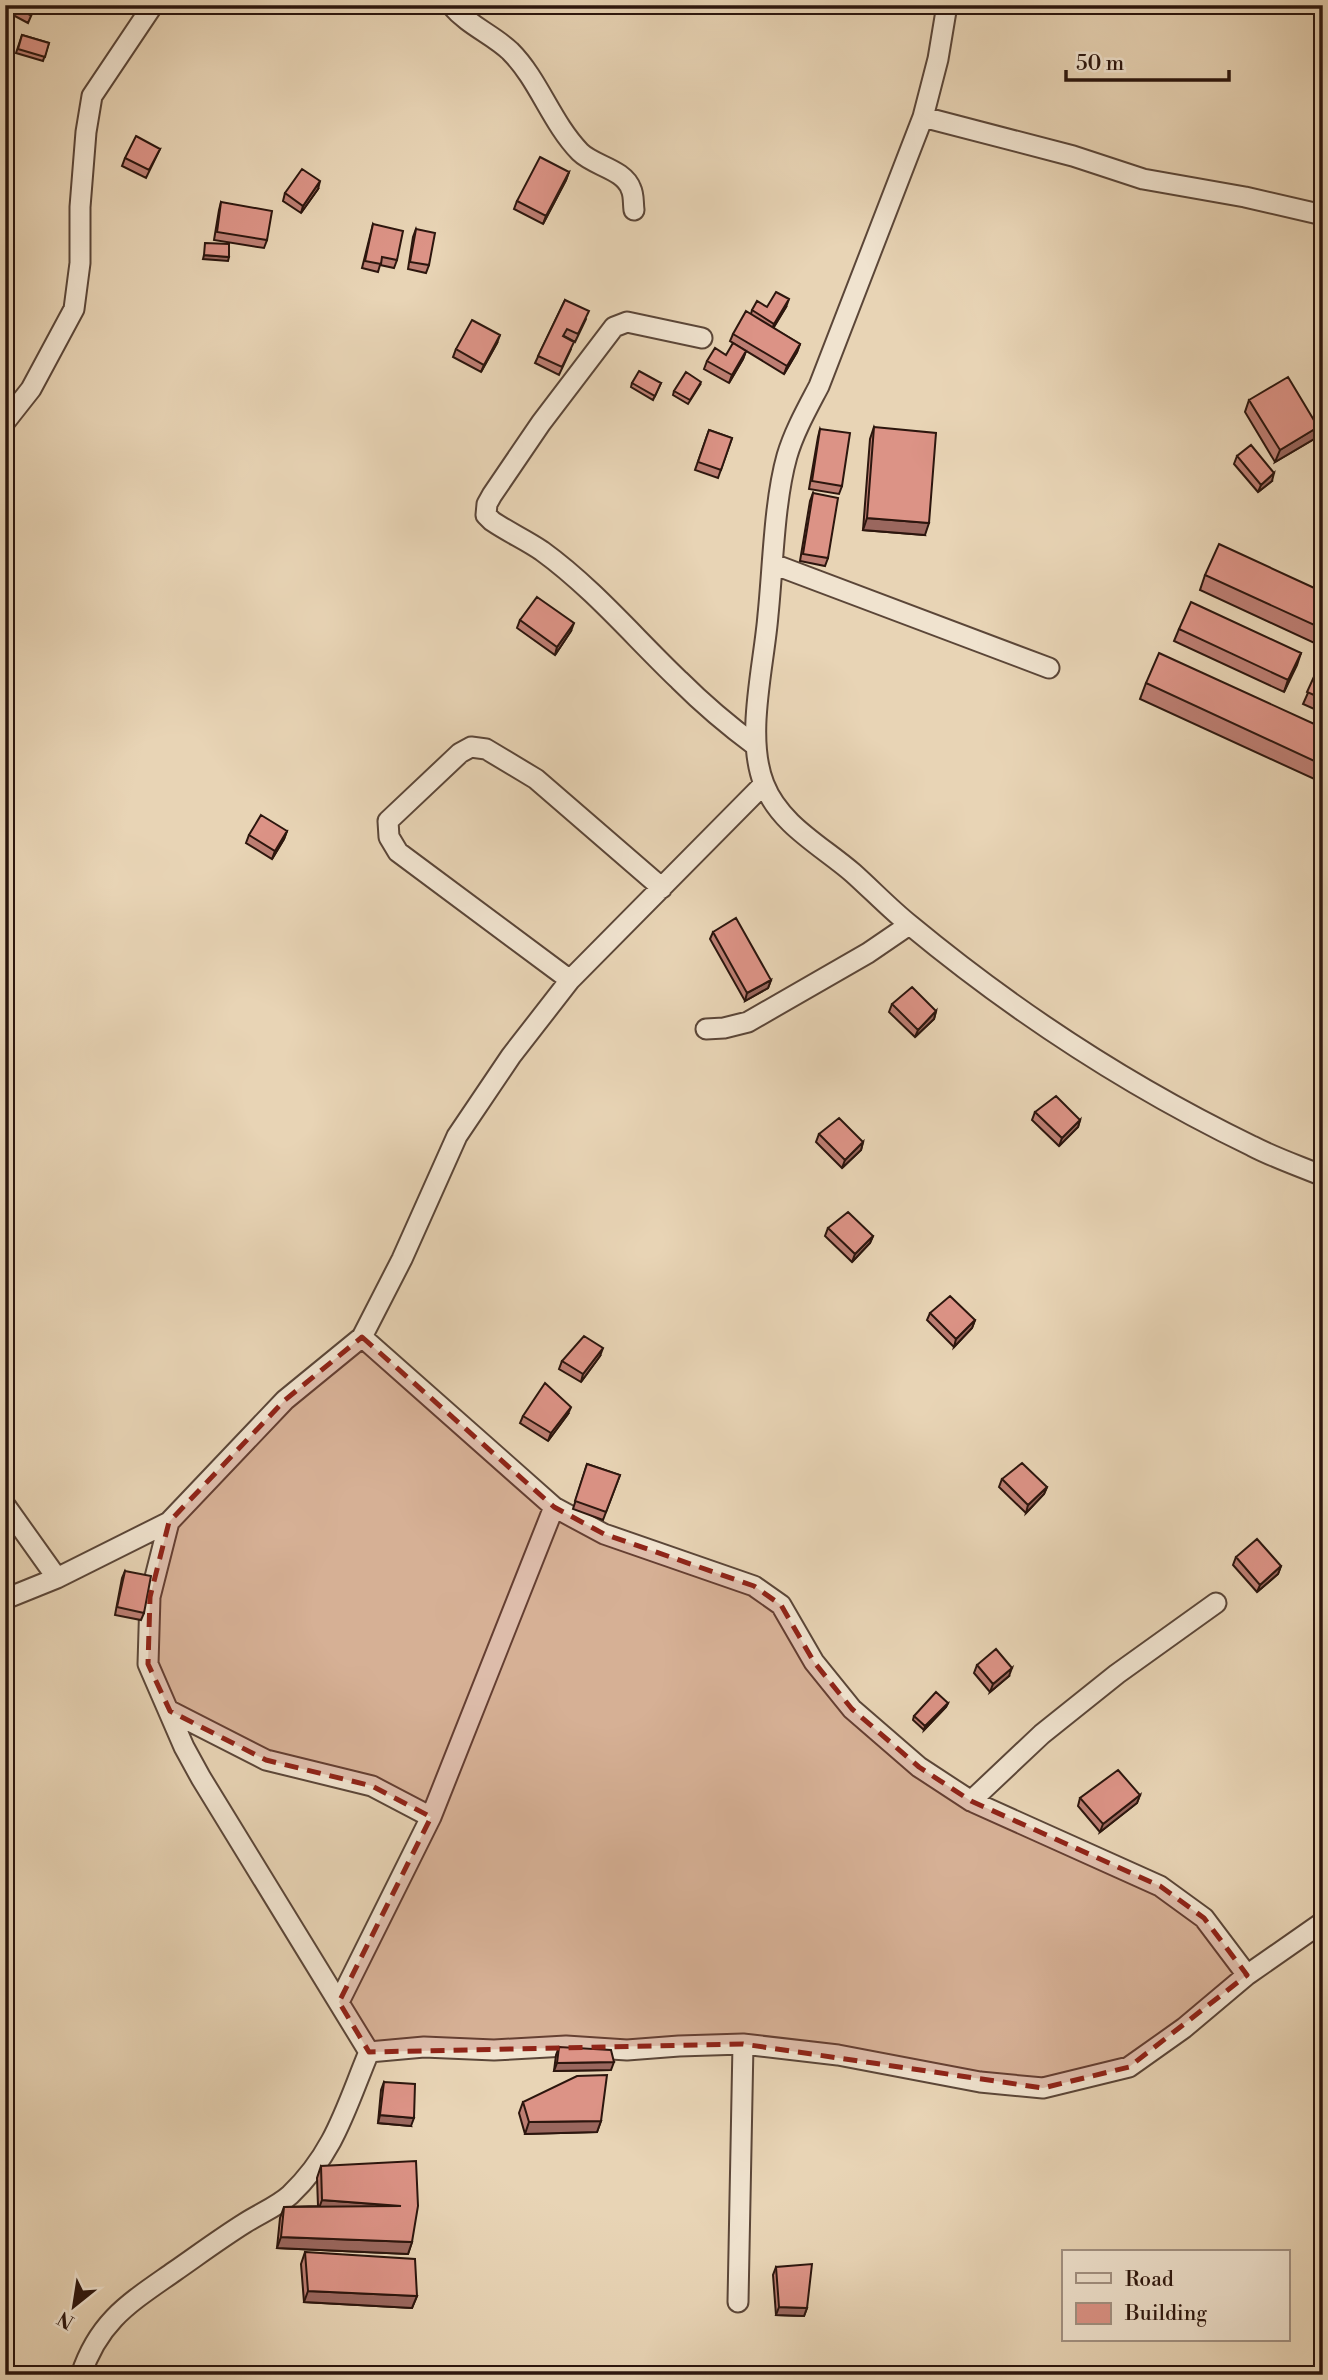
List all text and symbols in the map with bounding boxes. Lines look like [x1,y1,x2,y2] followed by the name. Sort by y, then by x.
[1066,38,1228,82] scale bar
[1076,51,1124,77] text: 50 m
[1062,2250,1290,2342] legend
[1125,2267,1174,2293] text: Road
[38,2272,108,2342] north arrow
[1124,2301,1207,2327] text: Building
[53,2306,79,2334] text: N

